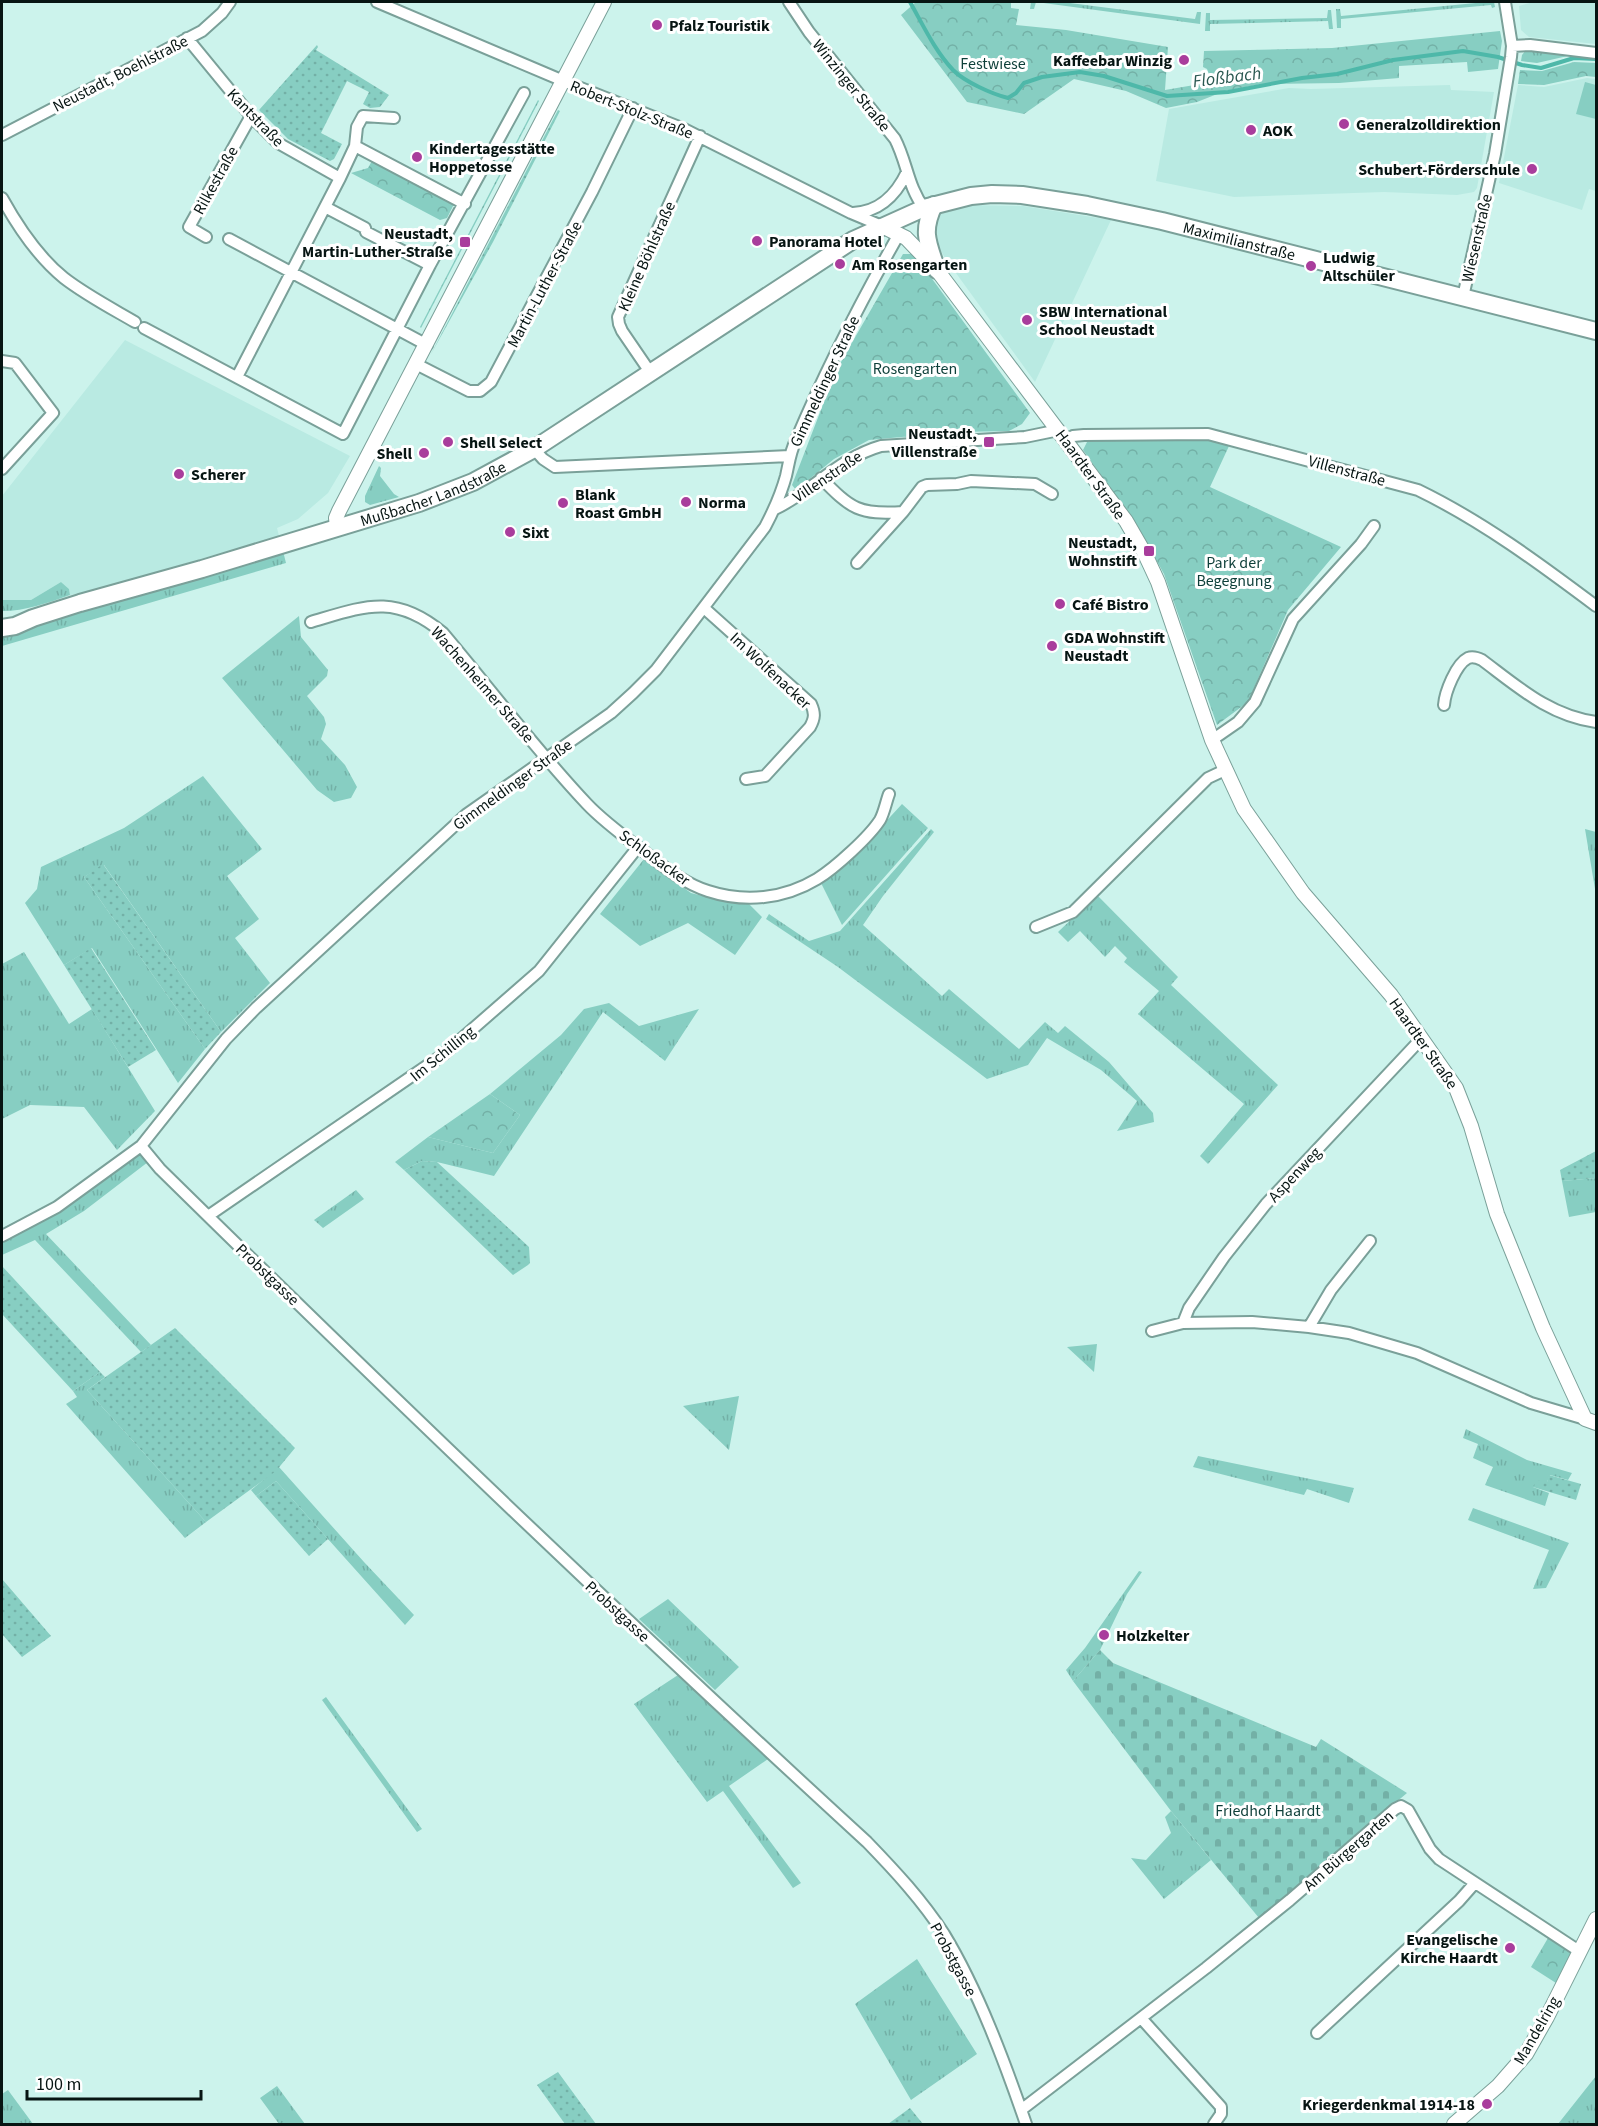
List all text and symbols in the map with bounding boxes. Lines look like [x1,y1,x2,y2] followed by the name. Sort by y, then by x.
[669,15,770,37] place label: Pfalz Touristik
[650,18,664,32] marker: Pfalz Touristik
[49,30,192,118] street label: Neustadt, Boehlstraße
[807,35,895,137] street label: Winzinger Straße
[1053,50,1172,72] place label: Kaffeebar Winzig
[960,53,1026,75] park label: Festwiese
[1177,53,1191,67] marker: Kaffeebar Winzig
[1191,61,1263,94] water label: Floßbach
[567,75,697,145] street label: Robert-Stolz-Straße
[222,84,289,152] street label: Kantstraße
[1356,114,1501,136] place label: Generalzolldirektion
[1337,117,1351,131] marker: Generalzolldirektion
[1262,120,1293,142] place label: AOK
[1244,123,1258,137] marker: AOK
[429,138,555,178] place label: Kindertagesstätte Hoppetosse
[188,142,244,219] street label: Rilkestraße
[410,150,424,164] marker: Kindertagesstätte Hoppetosse
[1358,159,1520,181] place label: Schubert-Förderschule
[1525,162,1539,176] marker: Schubert-Förderschule
[1456,192,1498,285] street label: Wiesenstraße
[613,198,681,315] street label: Kleine Böhlstraße
[502,217,588,352] street label: Martin-Luther-Straße
[1181,217,1298,266] street label: Maximilianstraße
[302,223,453,263] place label: Neustadt, Martin-Luther-Straße
[769,231,883,253] place label: Panorama Hotel
[750,234,764,248] marker: Panorama Hotel
[458,235,472,249] marker: Neustadt, Martin-Luther-Straße
[1322,247,1395,287] place label: Ludwig Altschüler
[851,254,967,276] place label: Am Rosengarten
[833,257,847,271] marker: Am Rosengarten
[1304,259,1318,273] marker: Ludwig Altschüler
[1039,301,1167,341] place label: SBW International School Neustadt
[785,312,865,451] street label: Gimmeldinger Straße
[1020,313,1034,327] marker: SBW International School Neustadt
[873,358,957,380] park label: Rosengarten
[890,423,977,463] place label: Neustadt, Villenstraße
[1050,425,1130,524] street label: Haardter Straße
[460,432,542,454] place label: Shell Select
[441,435,455,449] marker: Shell Select
[982,435,996,449] marker: Neustadt, Villenstraße
[377,443,412,465] place label: Shell
[417,446,431,460] marker: Shell
[789,446,867,508] street label: Villenstraße
[1306,450,1388,492] street label: Villenstraße
[358,456,510,532] street label: Mußbacher Landstraße
[191,464,246,486] place label: Scherer
[172,467,186,481] marker: Scherer
[575,484,662,524] place label: Blank Roast GmbH
[698,492,746,514] place label: Norma
[679,495,693,509] marker: Norma
[556,496,570,510] marker: Blank Roast GmbH
[522,522,549,544] place label: Sixt
[503,525,517,539] marker: Sixt
[1068,532,1137,572] place label: Neustadt, Wohnstift
[1142,544,1156,558] marker: Neustadt, Wohnstift
[1196,552,1272,592] park label: Park der Begegnung
[1072,594,1149,616] place label: Café Bistro
[1053,597,1067,611] marker: Café Bistro
[426,622,539,748] street label: Wachenheimer Straße
[725,627,816,714] street label: Im Wolfenacker
[1064,627,1165,667] place label: GDA Wohnstift Neustadt
[1045,639,1059,653] marker: GDA Wohnstift Neustadt
[449,734,577,836] street label: Gimmeldinger Straße
[614,825,695,891] street label: Schloßacker
[1384,994,1463,1094] street label: Haardter Straße
[405,1021,480,1087] street label: Im Schilling
[1263,1142,1326,1207] street label: Aspenweg
[231,1239,304,1311] street label: Probstgasse
[580,1576,654,1647] street label: Probstgasse
[1116,1625,1190,1647] place label: Holzkelter
[1097,1628,1111,1642] marker: Holzkelter
[1215,1800,1321,1822] park label: Friedhof Haardt
[1299,1805,1399,1896] street label: Am Bürgergarten
[924,1919,982,2000] street label: Probstgasse
[1400,1929,1498,1969] place label: Evangelische Kirche Haardt
[1503,1941,1517,1955] marker: Evangelische Kirche Haardt
[1508,1992,1565,2069] street label: Mandelring
[27,2063,201,2101] scale bar
[36,2072,81,2097] text: 100 m
[1302,2094,1475,2116] place label: Kriegerdenkmal 1914-18
[1480,2097,1494,2111] marker: Kriegerdenkmal 1914-18

